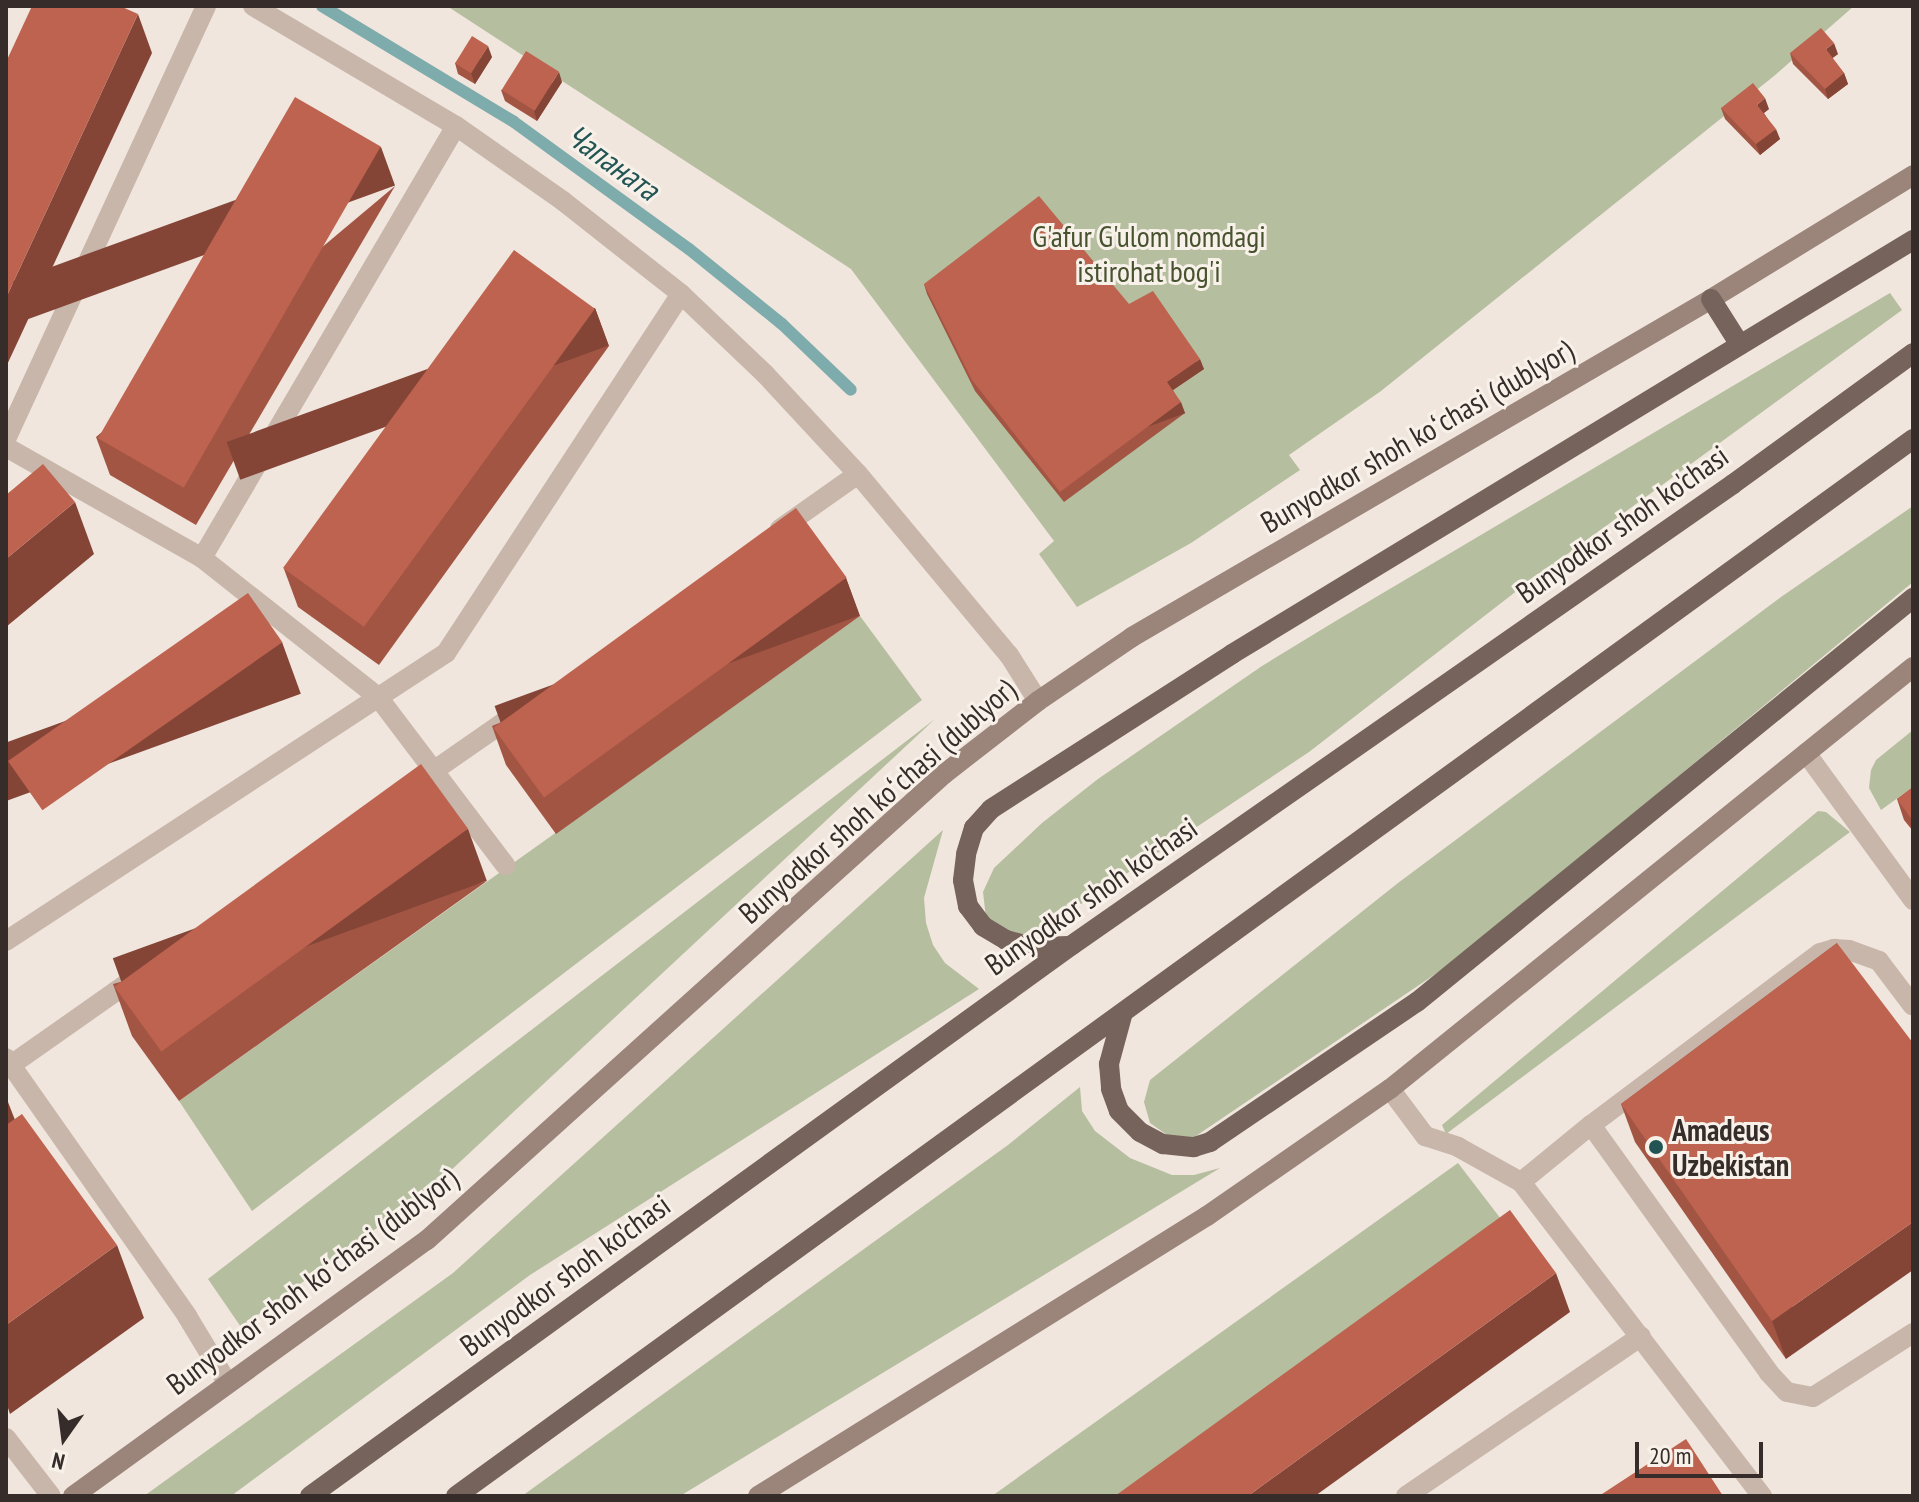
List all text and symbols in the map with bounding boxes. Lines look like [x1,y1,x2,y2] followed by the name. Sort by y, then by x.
[559,116,667,208] water label: Чапаната
[1032,218,1266,288] park label: G'afur G'ulom nomdagi istirohat bog'i
[1254,332,1580,540] street label: Bunyodkor shoh koʻchasi (dublyor)
[1509,437,1735,611] street label: Bunyodkor shoh ko'chasi
[731,671,1023,931] street label: Bunyodkor shoh koʻchasi (dublyor)
[978,809,1204,983] street label: Bunyodkor shoh ko'chasi
[1672,1112,1789,1182] place label: Amadeus Uzbekistan
[1647,1138,1665,1156] marker: Amadeus Uzbekistan
[160,1160,464,1402] street label: Bunyodkor shoh koʻchasi (dublyor)
[453,1187,677,1363] street label: Bunyodkor shoh ko'chasi
[24,1398,104,1478] north arrow
[1639,1426,1767,1476] scale bar
[1649,1440,1691,1471] text: 20 m
[49,1446,67,1476] text: N

